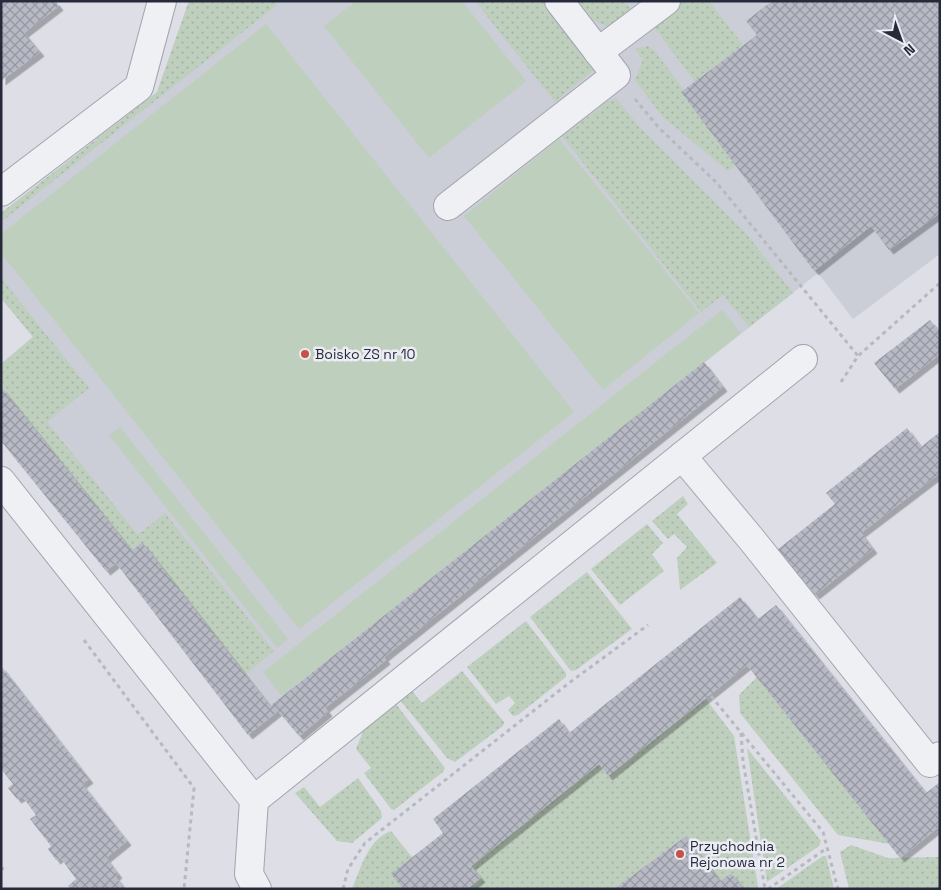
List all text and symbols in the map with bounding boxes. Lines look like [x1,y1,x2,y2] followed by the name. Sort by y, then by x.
[876,15,926,65] north arrow
[900,40,919,60] text: N
[315,345,416,363] place label: Boisko ZS nr 10
[299,348,311,360] marker: Boisko ZS nr 10
[690,837,785,871] place label: Przychodnia Rejonowa nr 2
[674,848,686,860] marker: Przychodnia Rejonowa nr 2

